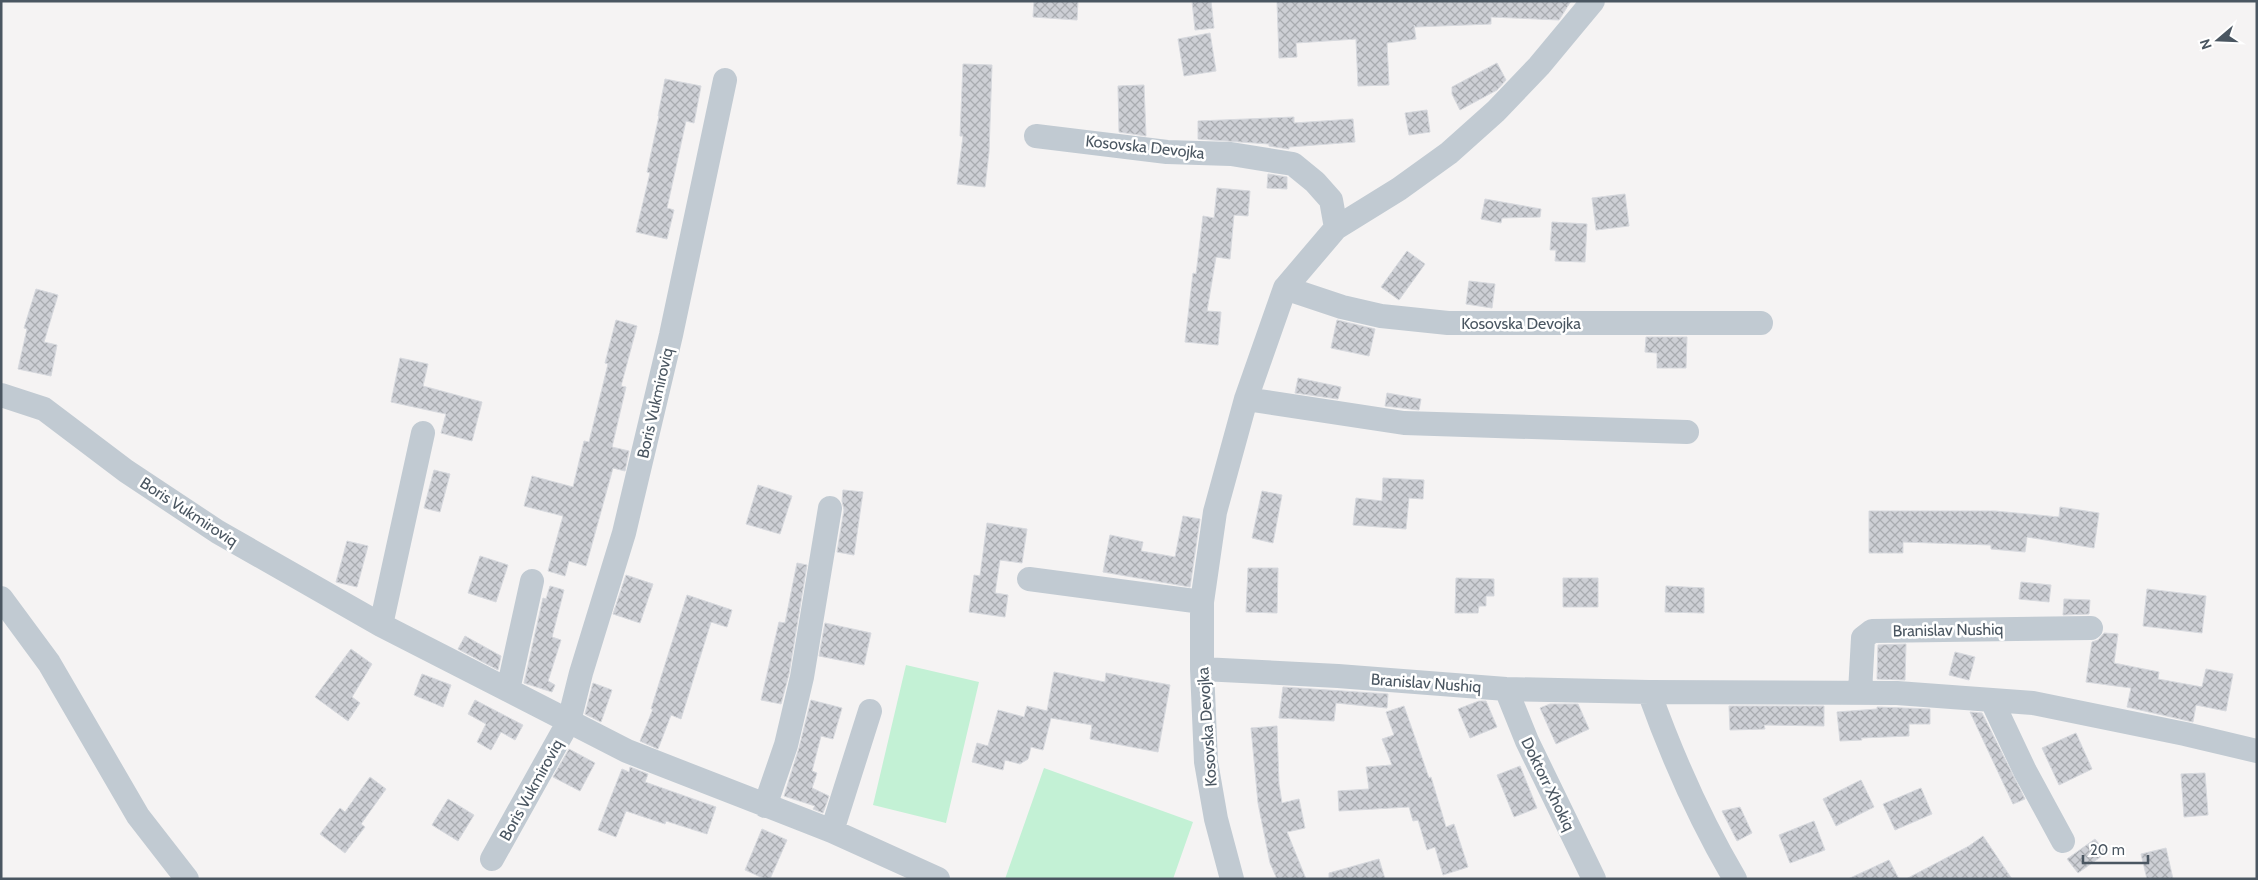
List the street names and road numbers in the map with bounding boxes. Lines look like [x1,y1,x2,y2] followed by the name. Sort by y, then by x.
[1084,131,1206,163] street label: Kosovska Devojka
[1461,314,1581,333] street label: Kosovska Devojka
[633,346,677,460] street label: Boris Vukmiroviq
[136,473,242,551] street label: Boris Vukmiroviq
[1892,620,2004,640] street label: Branislav Nushiq
[1193,666,1221,787] street label: Kosovska Devojka
[1370,670,1482,696] street label: Branislav Nushiq
[1517,734,1579,834] street label: Doktorr Xhokiq
[495,736,567,844] street label: Boris Vukmiroviq

